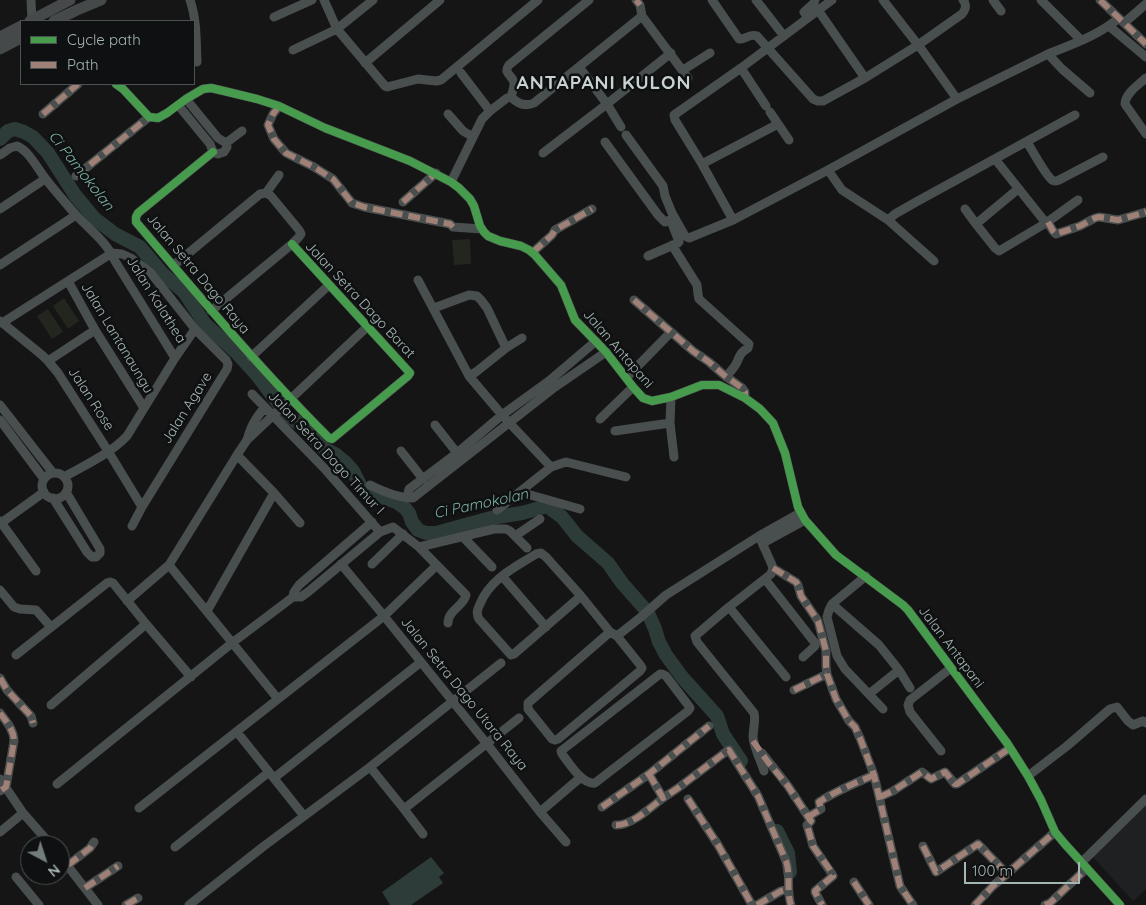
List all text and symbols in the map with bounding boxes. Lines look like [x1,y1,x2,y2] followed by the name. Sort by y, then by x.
[20,20,195,85] legend
[67,30,141,49] text: Cycle path
[67,55,99,74] text: Path
[515,72,693,94] district label: ANTAPANI KULON
[44,128,118,214] water label: Ci Pamokolan
[143,210,253,338] street label: Jalan Setra Dago Raya
[302,238,418,362] street label: Jalan Setra Dago Barat
[123,254,189,346] street label: Jalan Kalathea
[77,279,157,397] street label: Jalan Lantanaungu
[579,306,657,392] street label: Jalan Antapani
[64,364,118,434] street label: Jalan Rose
[158,369,216,447] street label: Jalan Agave
[264,388,388,518] street label: Jalan Setra Dago Timur I
[432,485,530,523] water label: Ci Pamokolan
[915,603,987,691] street label: Jalan Antapani
[397,614,531,774] street label: Jalan Setra Dago Utara Raya
[20,835,70,885] north arrow
[966,852,1082,884] scale bar
[44,861,64,881] text: N
[972,861,1013,880] text: 100 m

